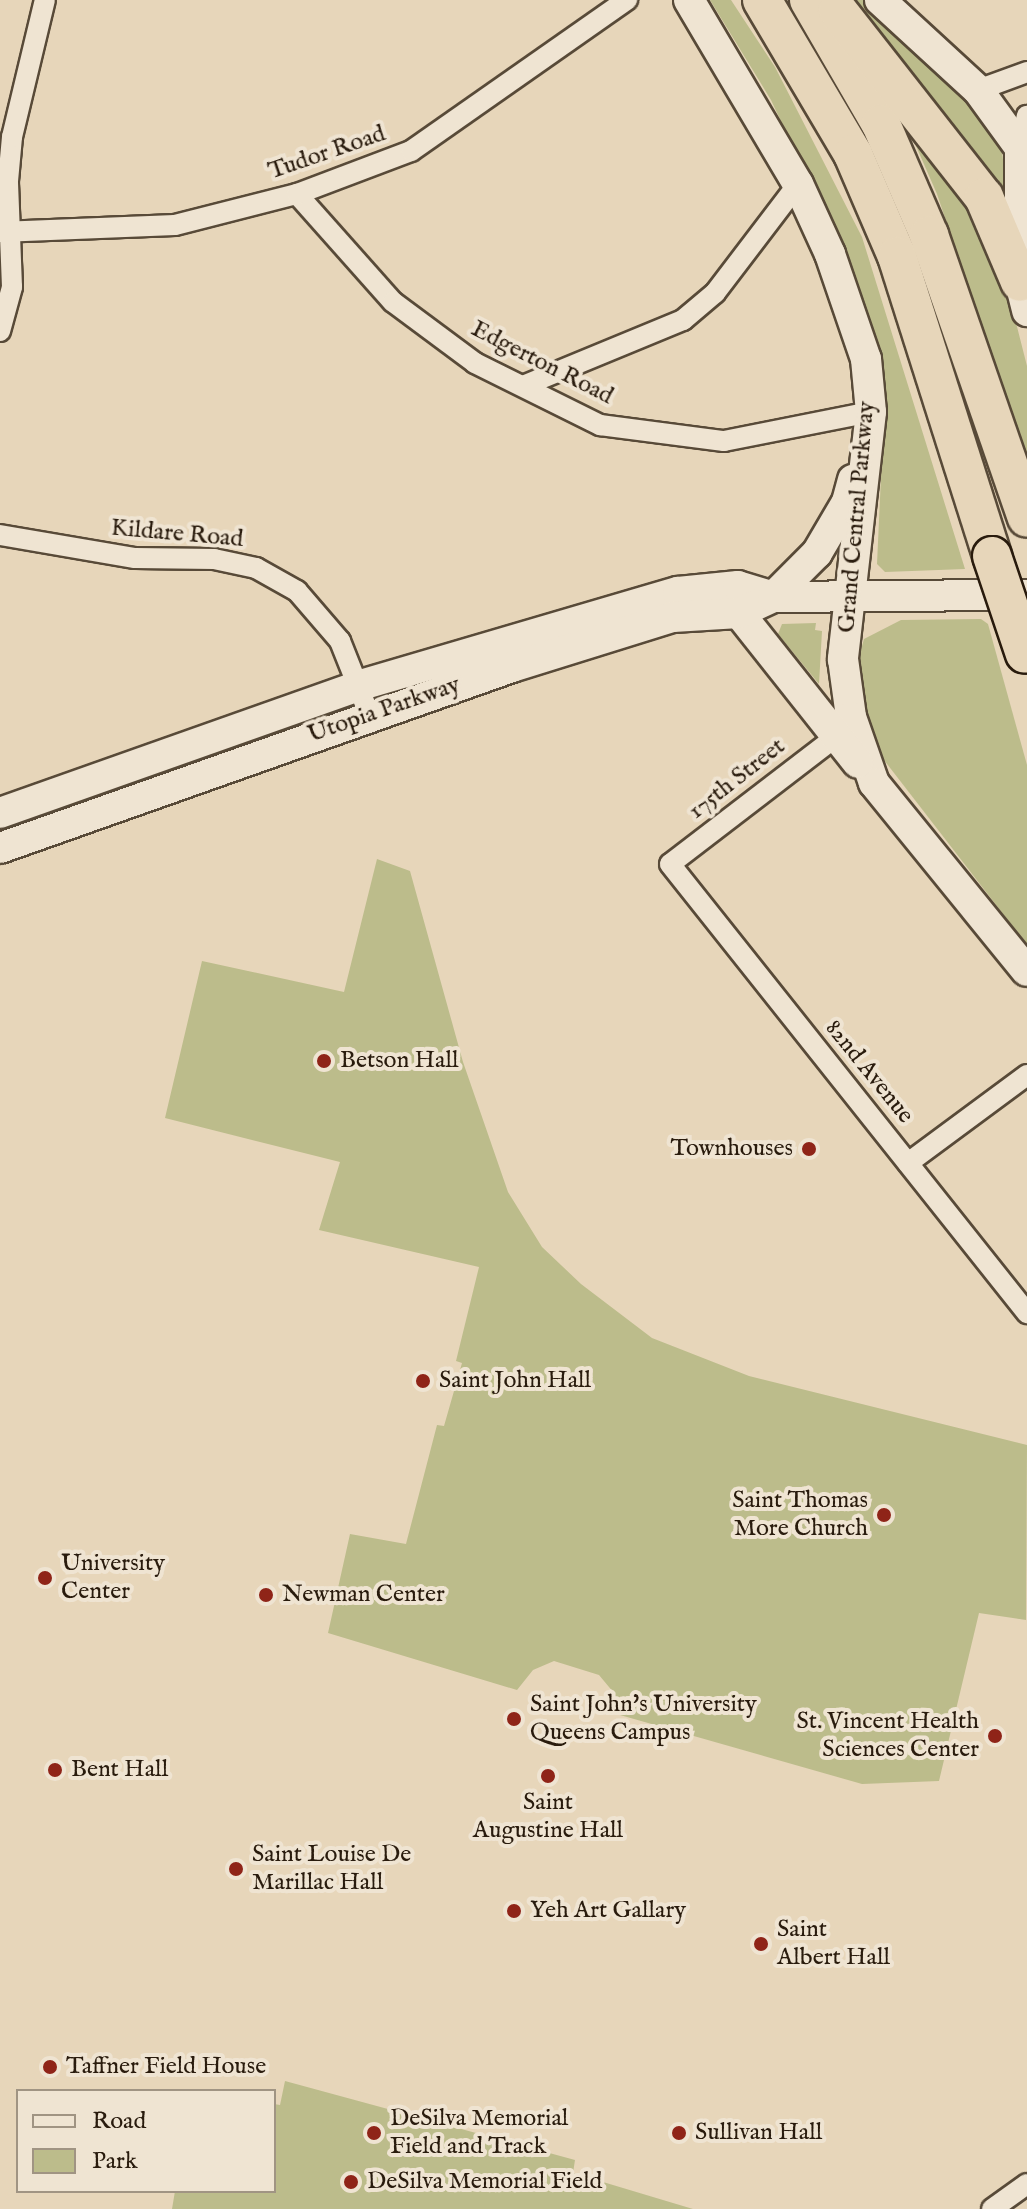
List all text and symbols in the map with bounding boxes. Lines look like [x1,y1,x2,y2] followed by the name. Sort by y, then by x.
[265,120,389,186] street label: Tudor Road
[466,315,618,411] street label: Edgerton Road
[833,400,881,634] street label: Grand Central Parkway
[110,514,244,554] street label: Kildare Road
[304,671,464,749] street label: Utopia Parkway
[683,732,791,826] street label: 175th Street
[819,1014,919,1130] street label: 82nd Avenue
[340,1047,459,1075] place label: Betson Hall
[315,1052,333,1070] marker: Betson Hall
[671,1135,793,1163] place label: Townhouses
[800,1140,818,1158] marker: Townhouses
[439,1367,591,1395] place label: Saint John Hall
[414,1372,432,1390] marker: Saint John Hall
[732,1487,868,1543] place label: Saint Thomas More Church
[875,1506,893,1524] marker: Saint Thomas More Church
[61,1550,165,1606] place label: University Center
[36,1569,54,1587] marker: University Center
[282,1581,445,1609] place label: Newman Center
[257,1586,275,1604] marker: Newman Center
[530,1691,757,1747] place label: Saint John's University Queens Campus
[796,1708,979,1764] place label: St. Vincent Health Sciences Center
[505,1710,523,1728] marker: Saint John's University Queens Campus
[986,1727,1004,1745] marker: St. Vincent Health Sciences Center
[71,1756,168,1784] place label: Bent Hall
[46,1761,64,1779] marker: Bent Hall
[539,1767,557,1785] marker: Saint Augustine Hall
[473,1789,623,1845] place label: Saint Augustine Hall
[252,1841,411,1897] place label: Saint Louise De Marillac Hall
[227,1860,245,1878] marker: Saint Louise De Marillac Hall
[530,1897,686,1925] place label: Yeh Art Gallary
[505,1902,523,1920] marker: Yeh Art Gallary
[777,1916,890,1972] place label: Saint Albert Hall
[752,1935,770,1953] marker: Saint Albert Hall
[66,2053,266,2081] place label: Taffner Field House
[41,2058,59,2076] marker: Taffner Field House
[16,2089,276,2193] legend
[390,2105,568,2161] place label: DeSilva Memorial Field and Track
[92,2106,146,2137] text: Road
[695,2119,822,2147] place label: Sullivan Hall
[365,2124,383,2142] marker: DeSilva Memorial Field and Track
[670,2124,688,2142] marker: Sullivan Hall
[92,2146,138,2177] text: Park
[367,2168,602,2196] place label: DeSilva Memorial Field
[342,2173,360,2191] marker: DeSilva Memorial Field

